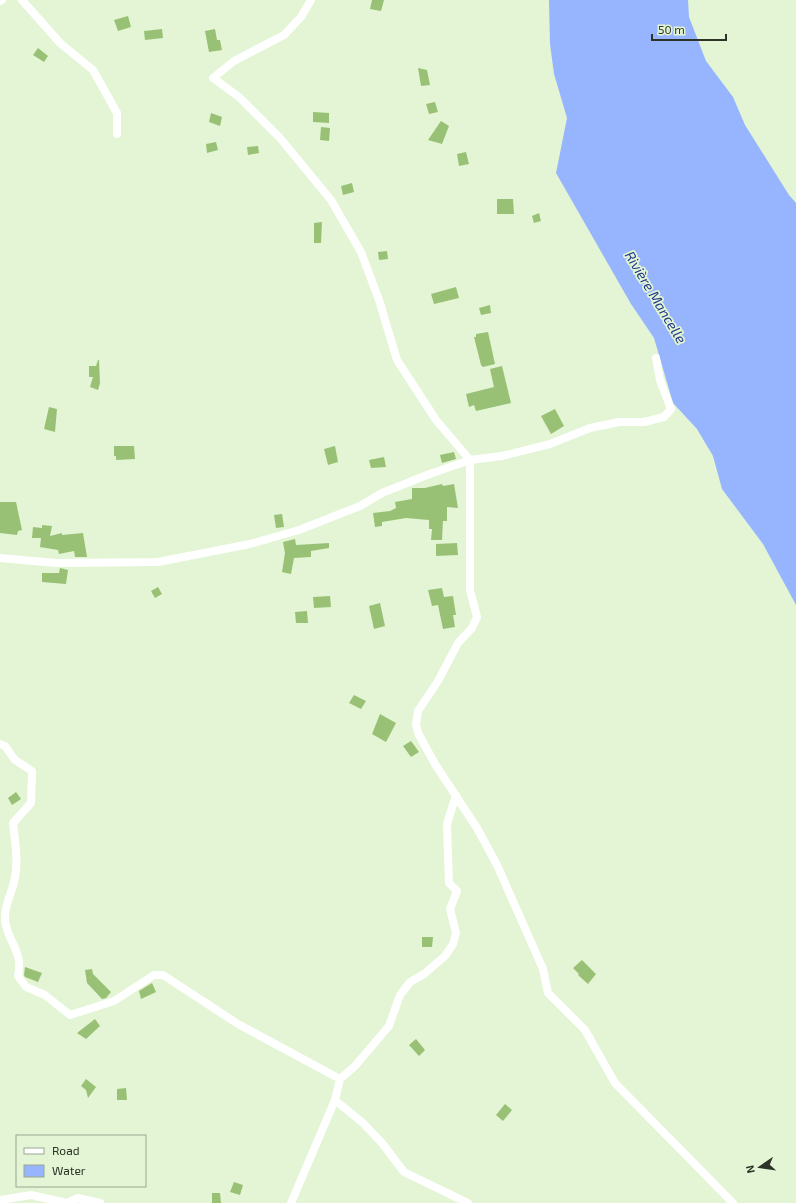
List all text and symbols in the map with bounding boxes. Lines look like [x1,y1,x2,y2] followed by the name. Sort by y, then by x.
[652,16,726,42] scale bar
[658,22,685,36] text: 50 m
[622,248,691,347] water label: Rivière Mancelle
[16,1135,146,1187] legend
[52,1143,80,1157] text: Road
[740,1147,780,1187] north arrow
[52,1163,86,1177] text: Water
[743,1164,757,1175] text: N

